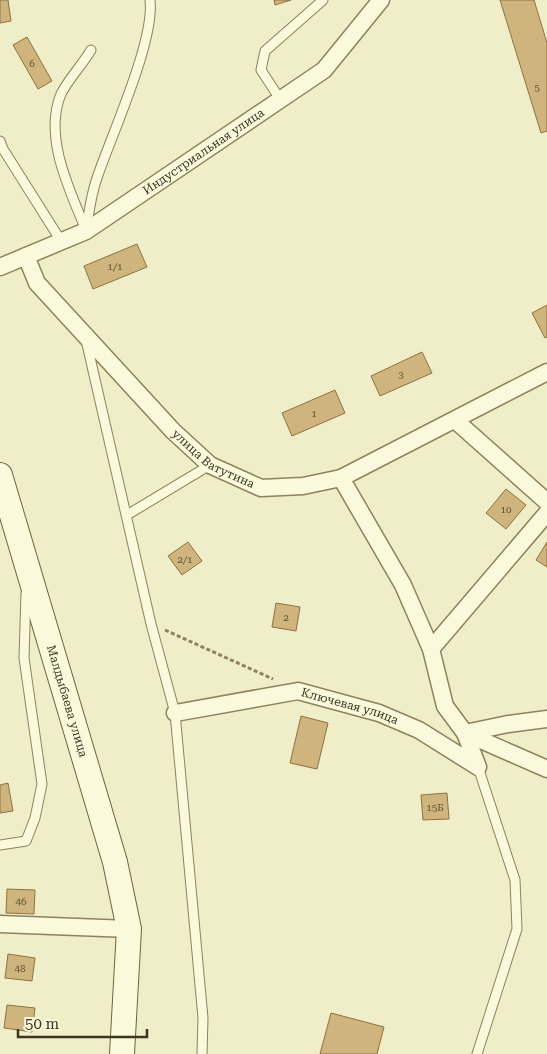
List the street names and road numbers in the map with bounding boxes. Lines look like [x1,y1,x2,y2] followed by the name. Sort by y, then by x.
[140,105,267,198] street label: Индустриальная улица
[169,427,257,491] street label: улица Ватутина
[44,643,91,759] street label: Малдыбаева улица
[300,685,401,728] street label: Ключевая улица

